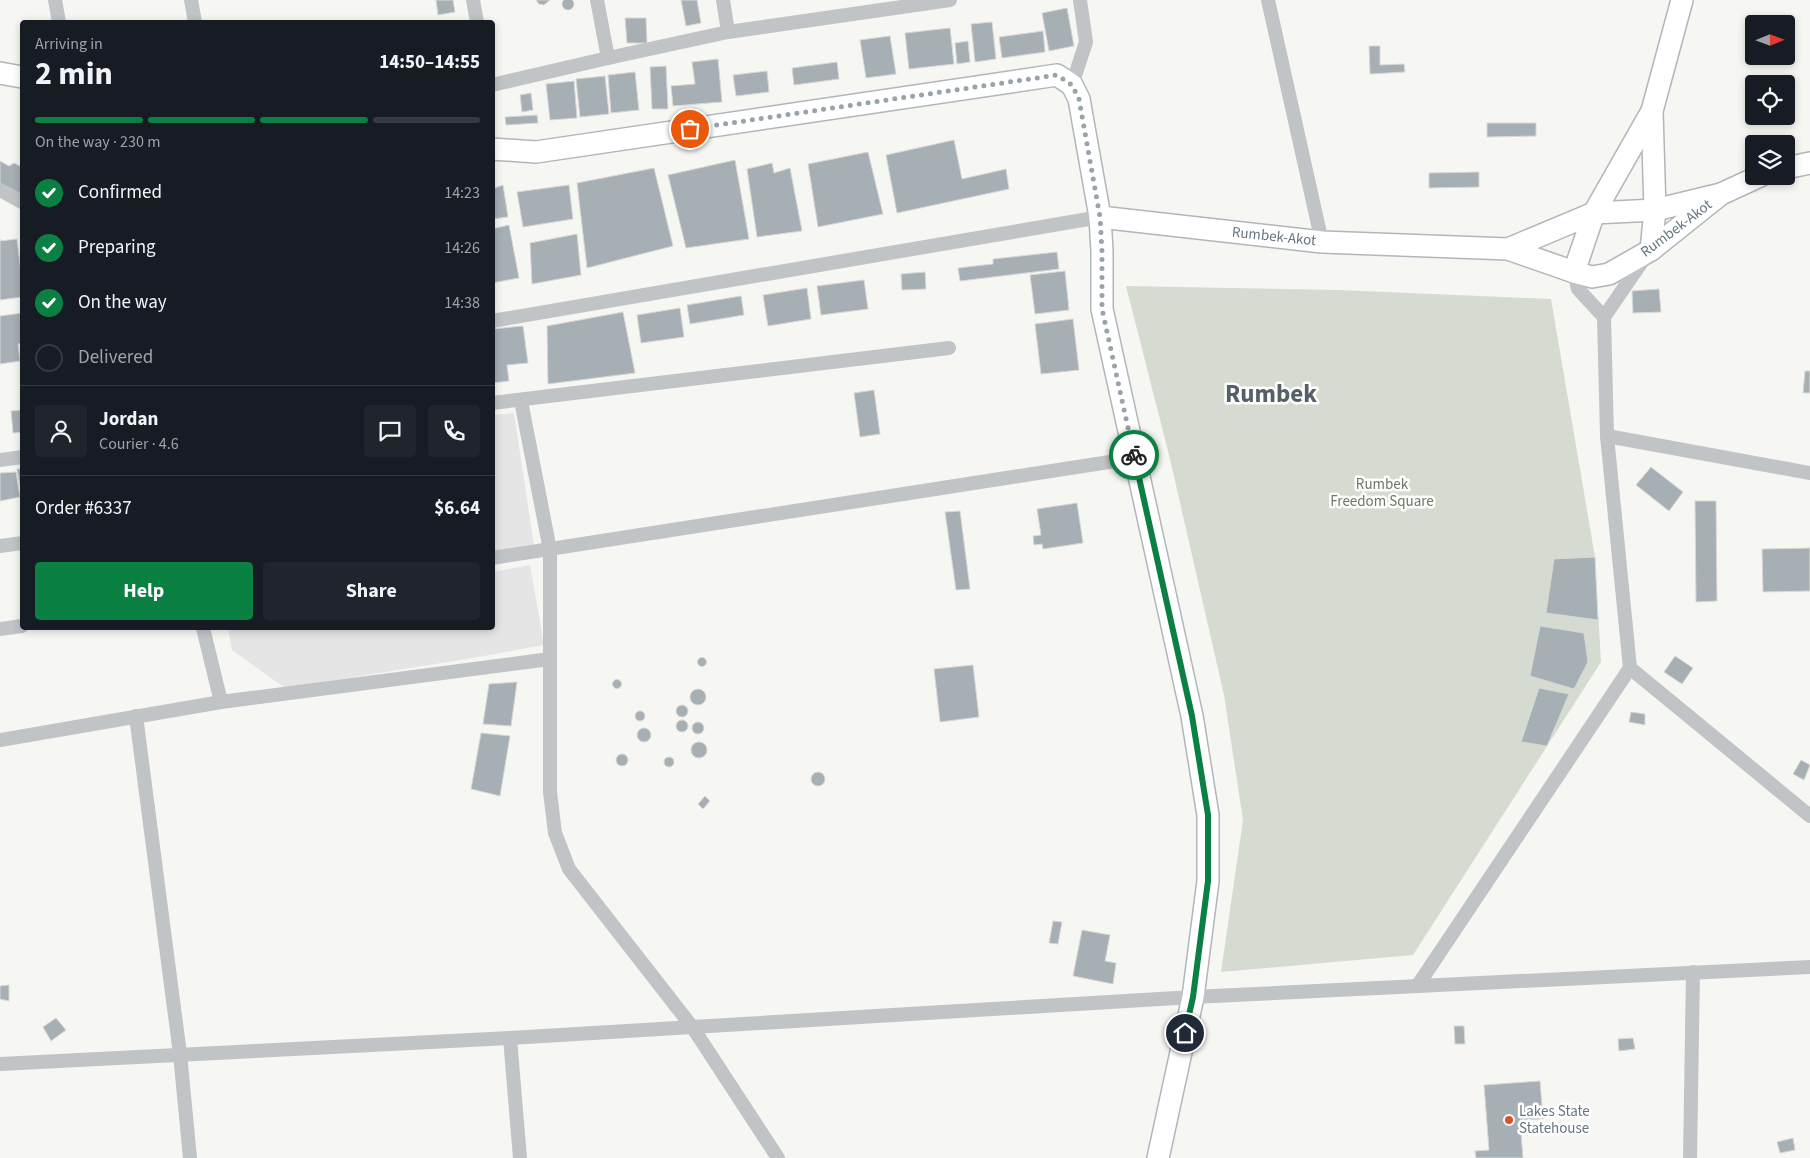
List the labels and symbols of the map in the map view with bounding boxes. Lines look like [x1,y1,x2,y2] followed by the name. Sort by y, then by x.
[1745,15,1795,65] north arrow
[669,108,711,150] pin
[1636,195,1716,262] street label: Rumbek-Akot
[1231,222,1317,251] street label: Rumbek-Akot
[1225,376,1317,412] district label: Rumbek
[1109,430,1159,480] courier
[1330,474,1434,512] park label: Rumbek Freedom Square
[1164,1012,1206,1054] pin
[1519,1101,1590,1139] place label: Lakes State Statehouse
[1503,1114,1515,1126] marker: Lakes State Statehouse

